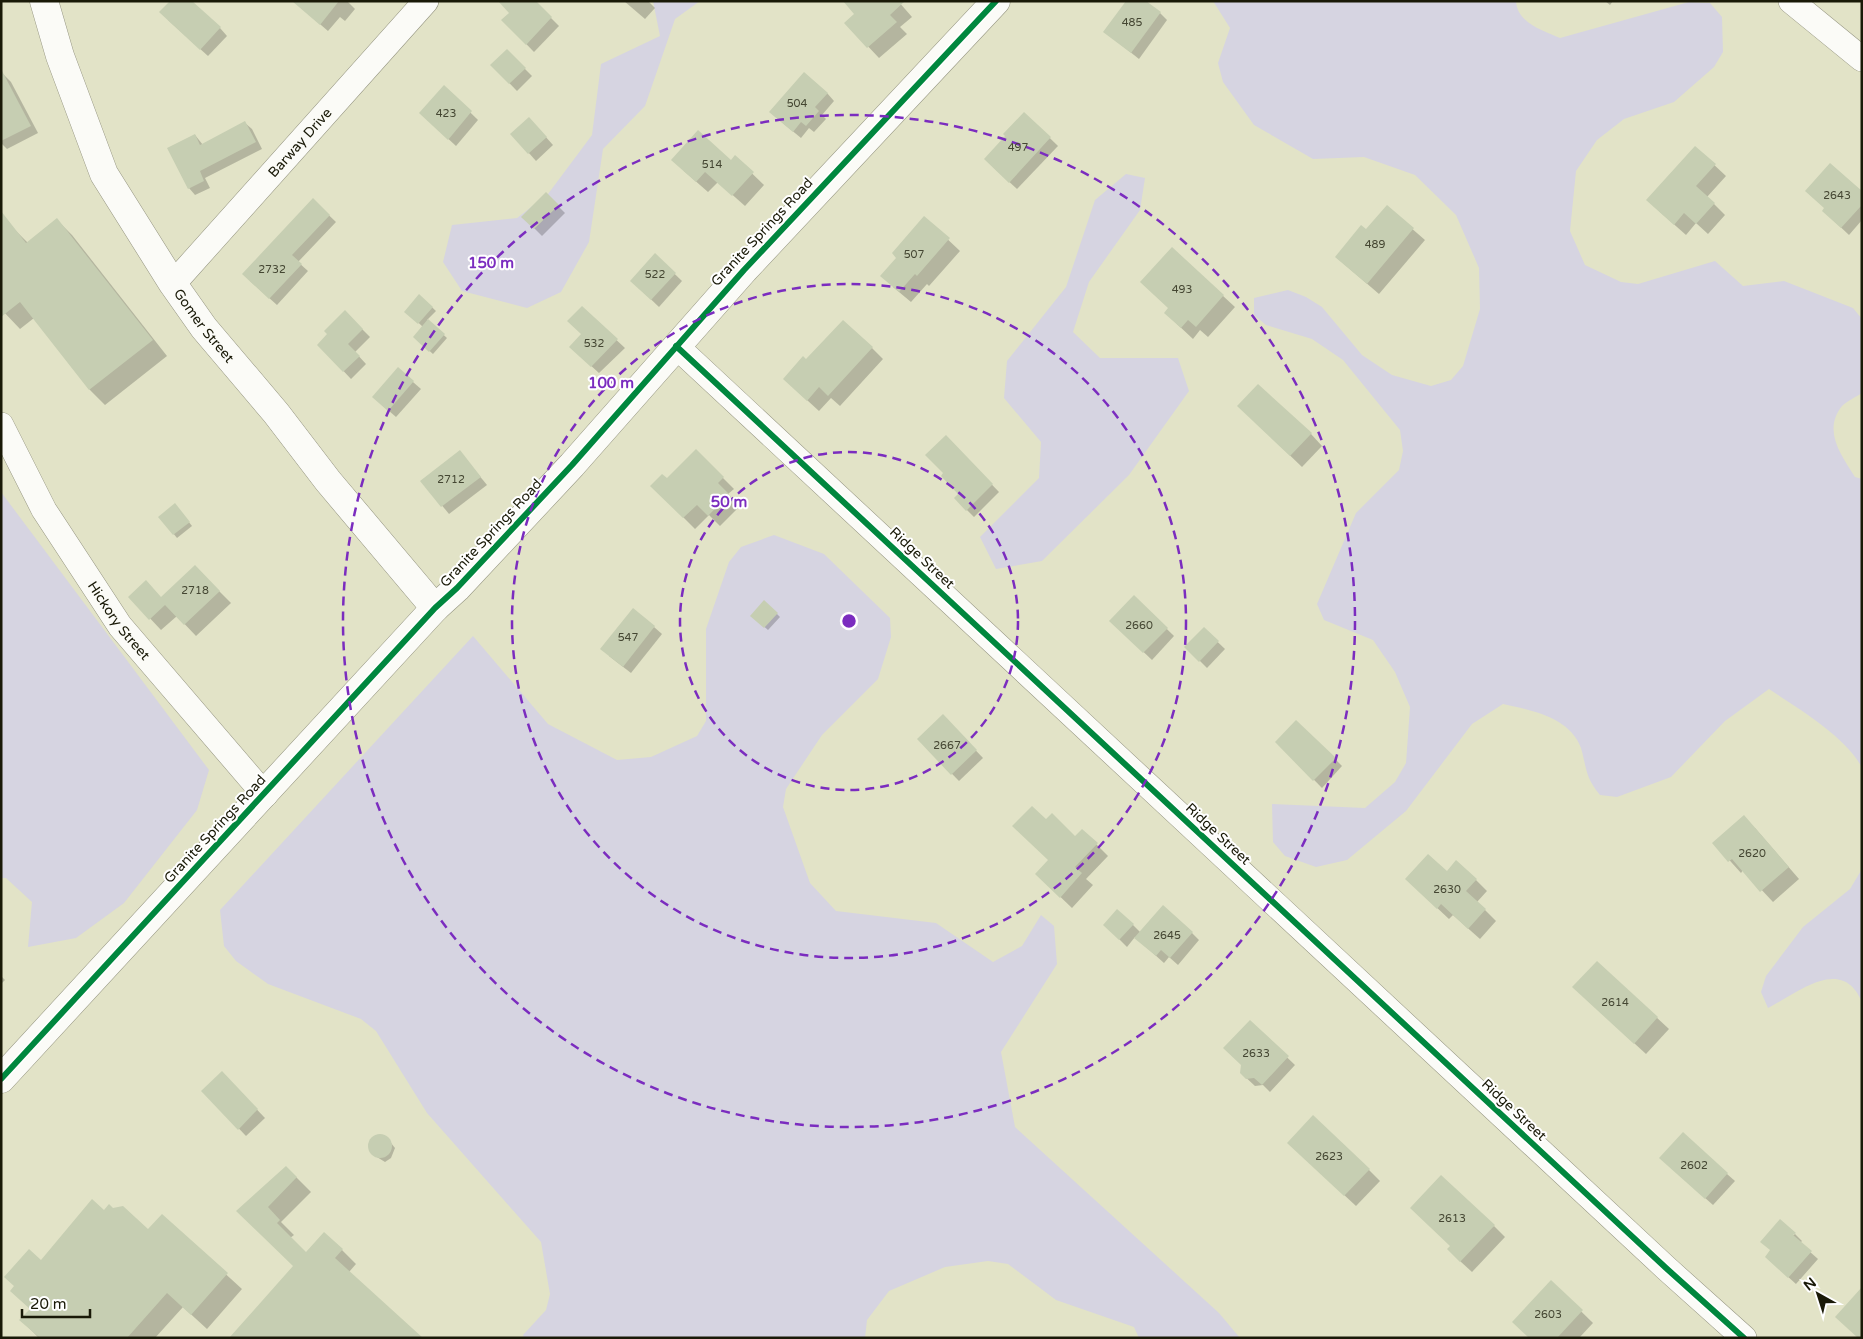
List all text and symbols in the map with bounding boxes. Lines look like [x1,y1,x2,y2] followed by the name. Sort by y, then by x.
[1122,16,1142,29] house number: 485
[787,97,807,110] house number: 504
[264,104,335,181] street label: Barway Drive
[436,107,456,120] house number: 423
[1008,141,1028,154] house number: 497
[702,158,722,171] house number: 514
[707,174,817,290] street label: Granite Springs Road
[1823,189,1851,202] house number: 2643
[1365,238,1385,251] house number: 489
[904,248,924,261] house number: 507
[468,254,514,272] text: 150 m
[258,263,286,276] house number: 2732
[645,268,665,281] house number: 522
[1172,283,1192,296] house number: 493
[170,285,238,367] street label: Gomer Street
[584,337,604,350] house number: 532
[588,374,634,392] text: 100 m
[437,473,465,486] house number: 2712
[436,475,546,591] street label: Granite Springs Road
[711,493,747,511] text: 50 m
[886,524,959,593] street label: Ridge Street
[84,578,154,664] street label: Hickory Street
[181,584,209,597] house number: 2718
[840,612,858,630] centre of rings
[1125,619,1153,632] house number: 2660
[618,631,638,644] house number: 547
[933,739,961,752] house number: 2667
[160,771,270,887] street label: Granite Springs Road
[1182,800,1255,869] street label: Ridge Street
[1738,847,1766,860] house number: 2620
[1433,883,1461,896] house number: 2630
[1153,929,1181,942] house number: 2645
[1601,996,1629,1009] house number: 2614
[1242,1047,1270,1060] house number: 2633
[1478,1076,1551,1145] street label: Ridge Street
[1315,1150,1343,1163] house number: 2623
[1680,1159,1708,1172] house number: 2602
[1438,1212,1466,1225] house number: 2613
[1793,1269,1843,1319] north arrow
[1800,1274,1820,1294] text: N
[22,1286,90,1318] scale bar
[30,1295,67,1313] text: 20 m
[1534,1308,1562,1321] house number: 2603

